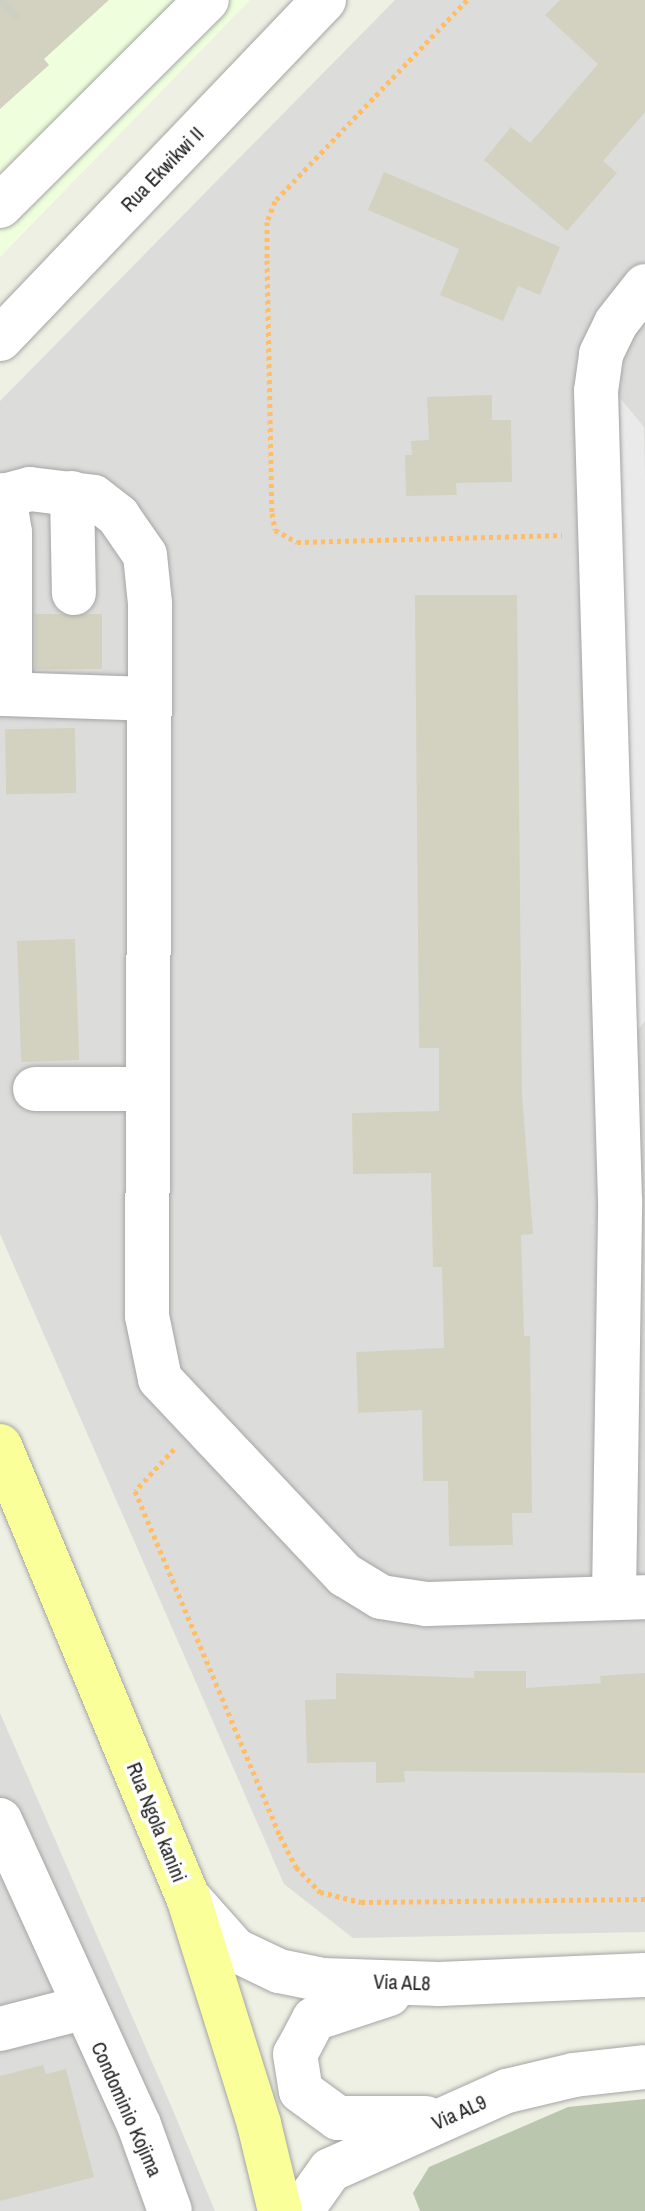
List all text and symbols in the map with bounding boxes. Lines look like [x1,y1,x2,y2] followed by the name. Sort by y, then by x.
[116,122,208,216] street label: Rua Ekwikwi II
[122,1759,192,1885] street label: Rua Ngola kanini
[373,1969,431,1995] street label: Via AL8
[87,2038,167,2180] street label: Condominio Kojima
[428,2089,490,2135] street label: Via AL9

